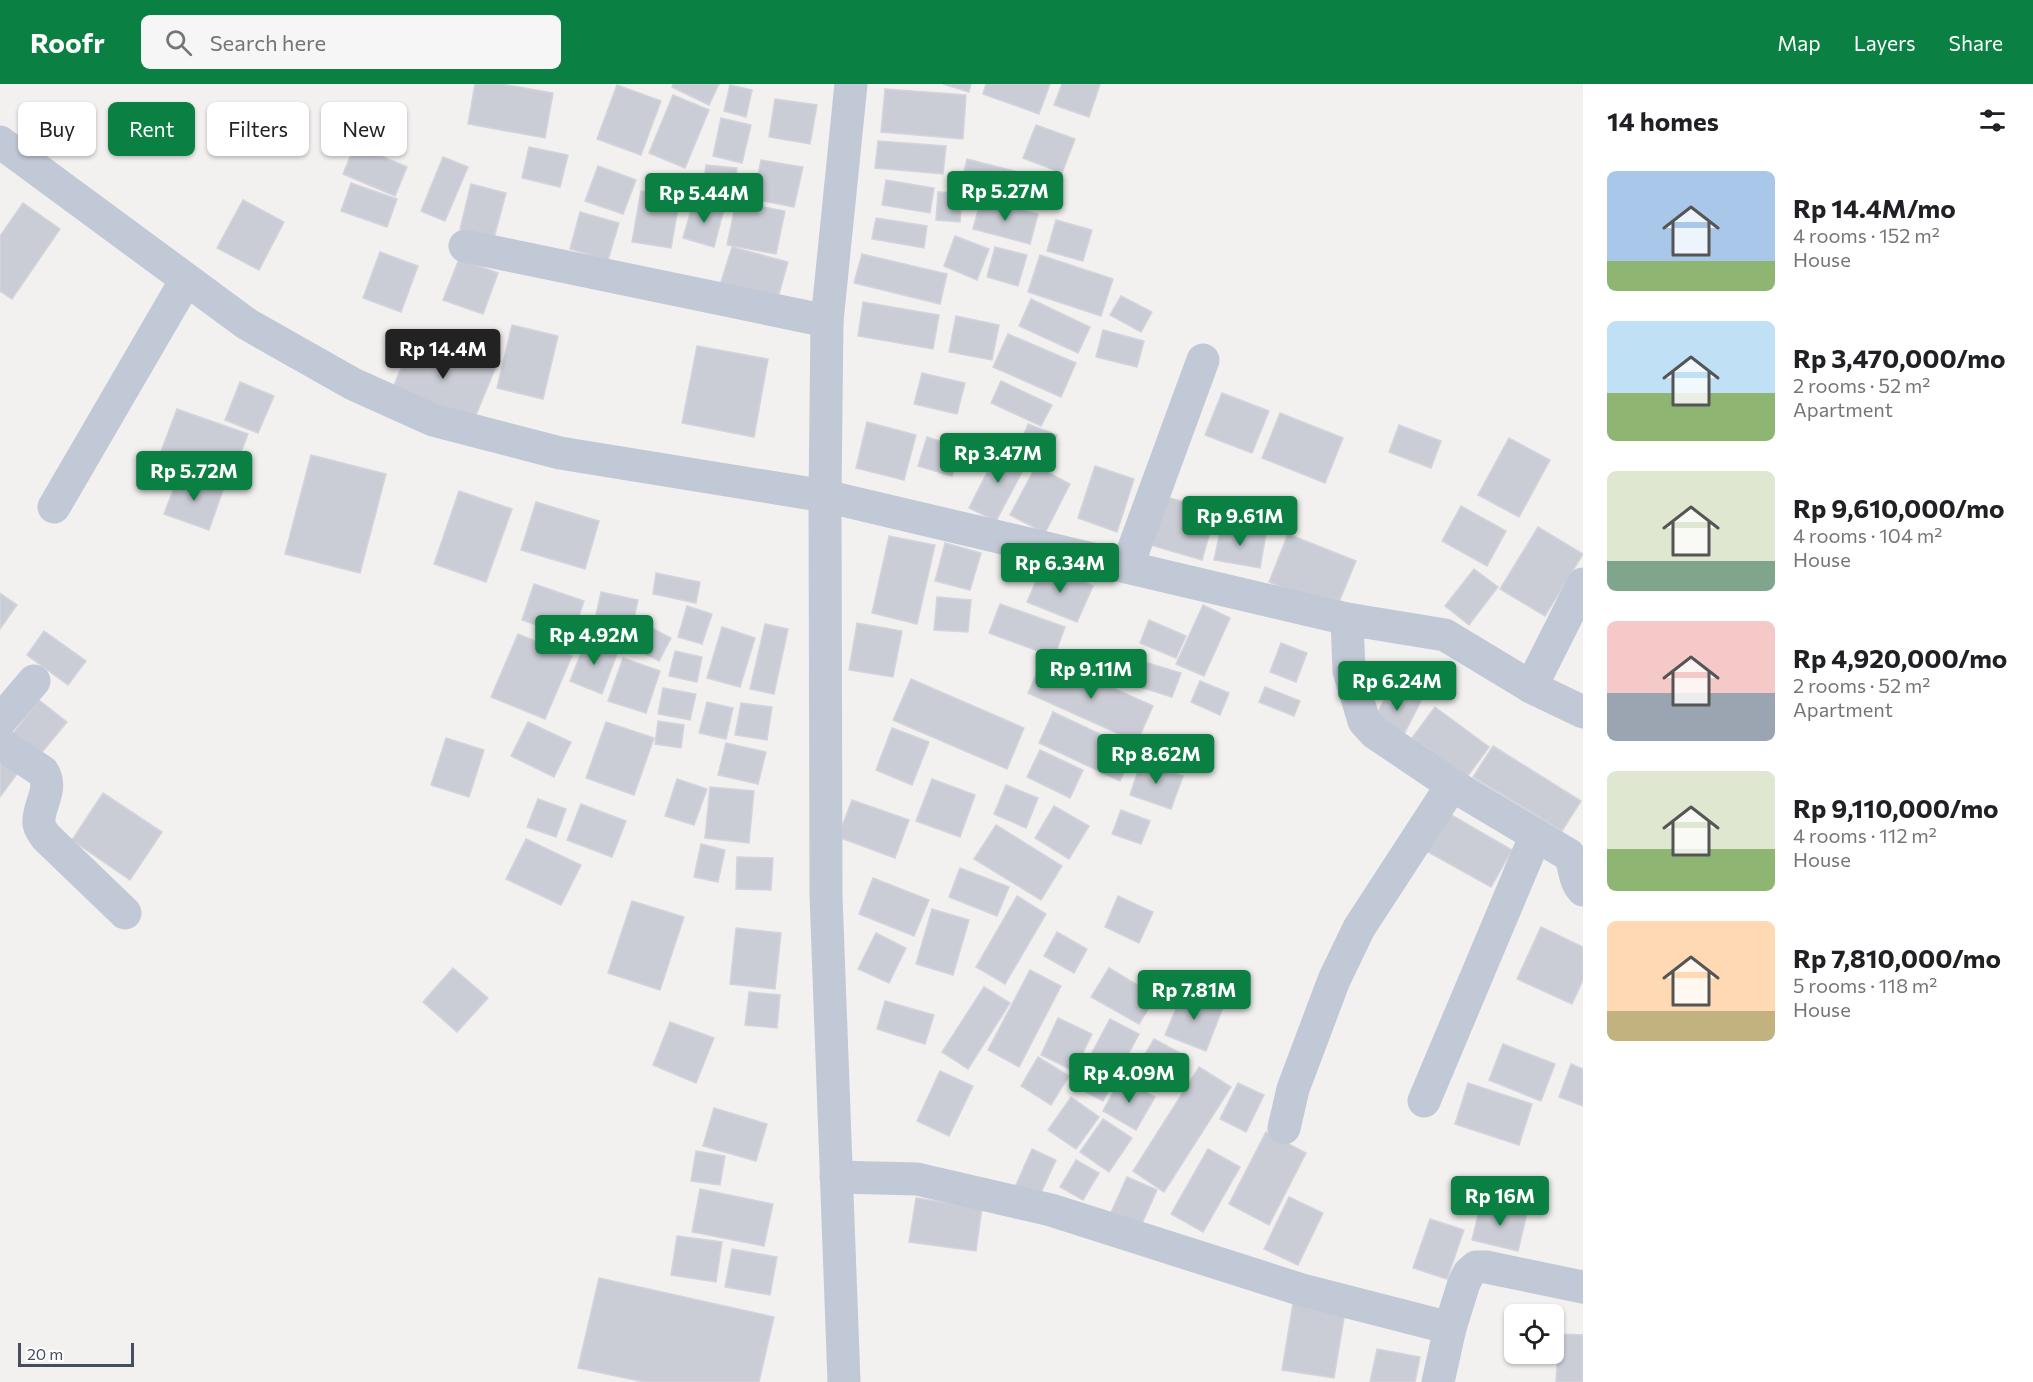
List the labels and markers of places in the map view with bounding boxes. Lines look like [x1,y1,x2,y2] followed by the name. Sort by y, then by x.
[943,171,1067,222] pin: Rp 5.27M
[642,173,766,224] pin: Rp 5.44M
[381,329,505,380] pin: Rp 14.4M
[936,433,1060,484] pin: Rp 3.47M
[132,451,256,502] pin: Rp 5.72M
[1178,496,1302,547] pin: Rp 9.61M
[998,543,1122,594] pin: Rp 6.34M
[532,615,656,666] pin: Rp 4.92M
[1029,649,1153,700] pin: Rp 9.11M
[1335,661,1459,712] pin: Rp 6.24M
[1094,734,1218,785] pin: Rp 8.62M
[1132,970,1256,1021] pin: Rp 7.81M
[1067,1053,1191,1104] pin: Rp 4.09M
[1451,1176,1549,1227] pin: Rp 16M

